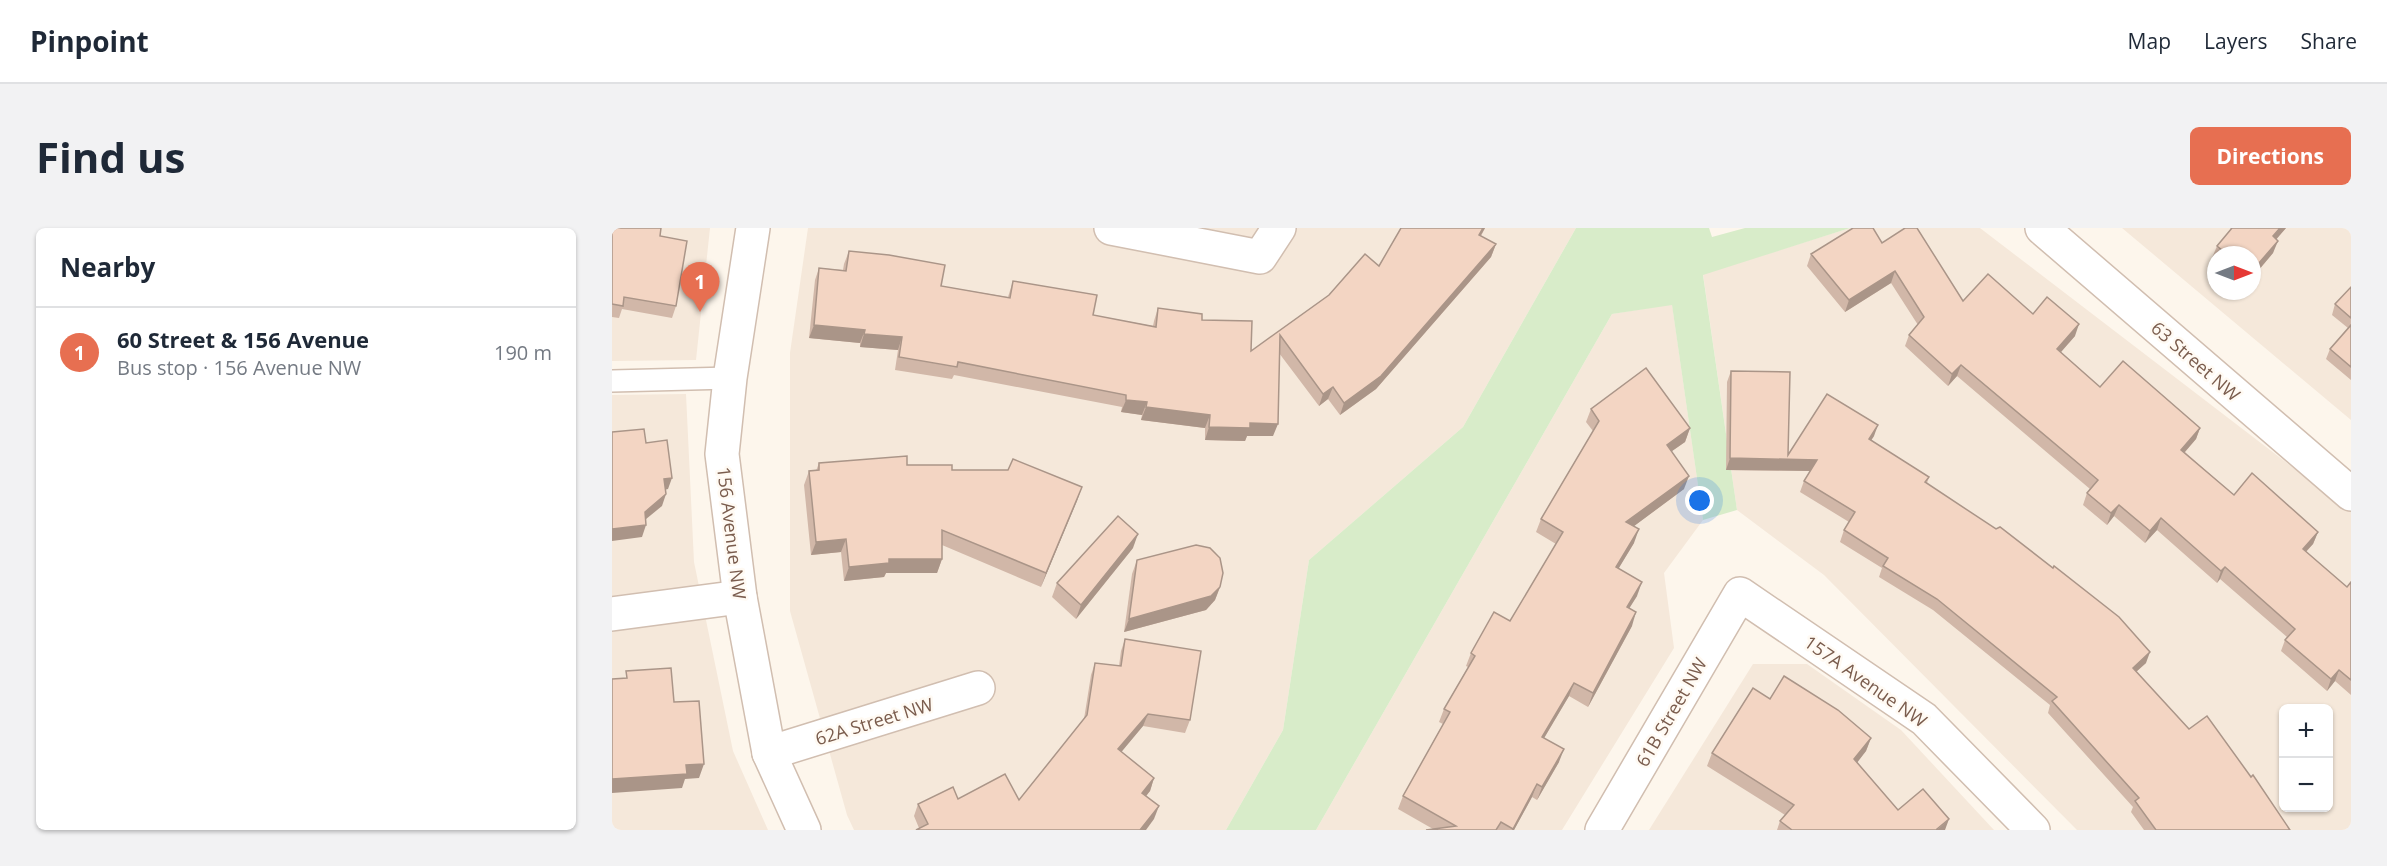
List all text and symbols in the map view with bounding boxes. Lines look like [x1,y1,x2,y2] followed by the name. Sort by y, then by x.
[30,22,149,60] text: Pinpoint
[2128,27,2171,55] text: Map
[2204,27,2268,55] text: Layers
[2301,27,2357,55] text: Share
[2190,127,2351,185] button: Directions
[36,128,185,185] text: Find us
[2207,246,2261,300] north arrow
[60,249,155,285] text: Nearby
[680,262,719,312] pin: 1
[2146,316,2246,407] street label: 63 Street NW
[117,324,369,354] text: 60 Street & 156 Avenue
[74,339,85,366] text: 1
[494,339,552,366] text: 190 m
[117,354,361,381] text: Bus stop · 156 Avenue NW
[712,465,752,601] street label: 156 Avenue NW
[1685,486,1714,515] your location
[1800,630,1932,732] street label: 157A Avenue NW
[1630,653,1712,771] street label: 61B Street NW
[812,692,936,750] street label: 62A Street NW
[2279,704,2333,812] map controls
[2279,704,2333,758] button: +
[2279,758,2333,812] button: −

